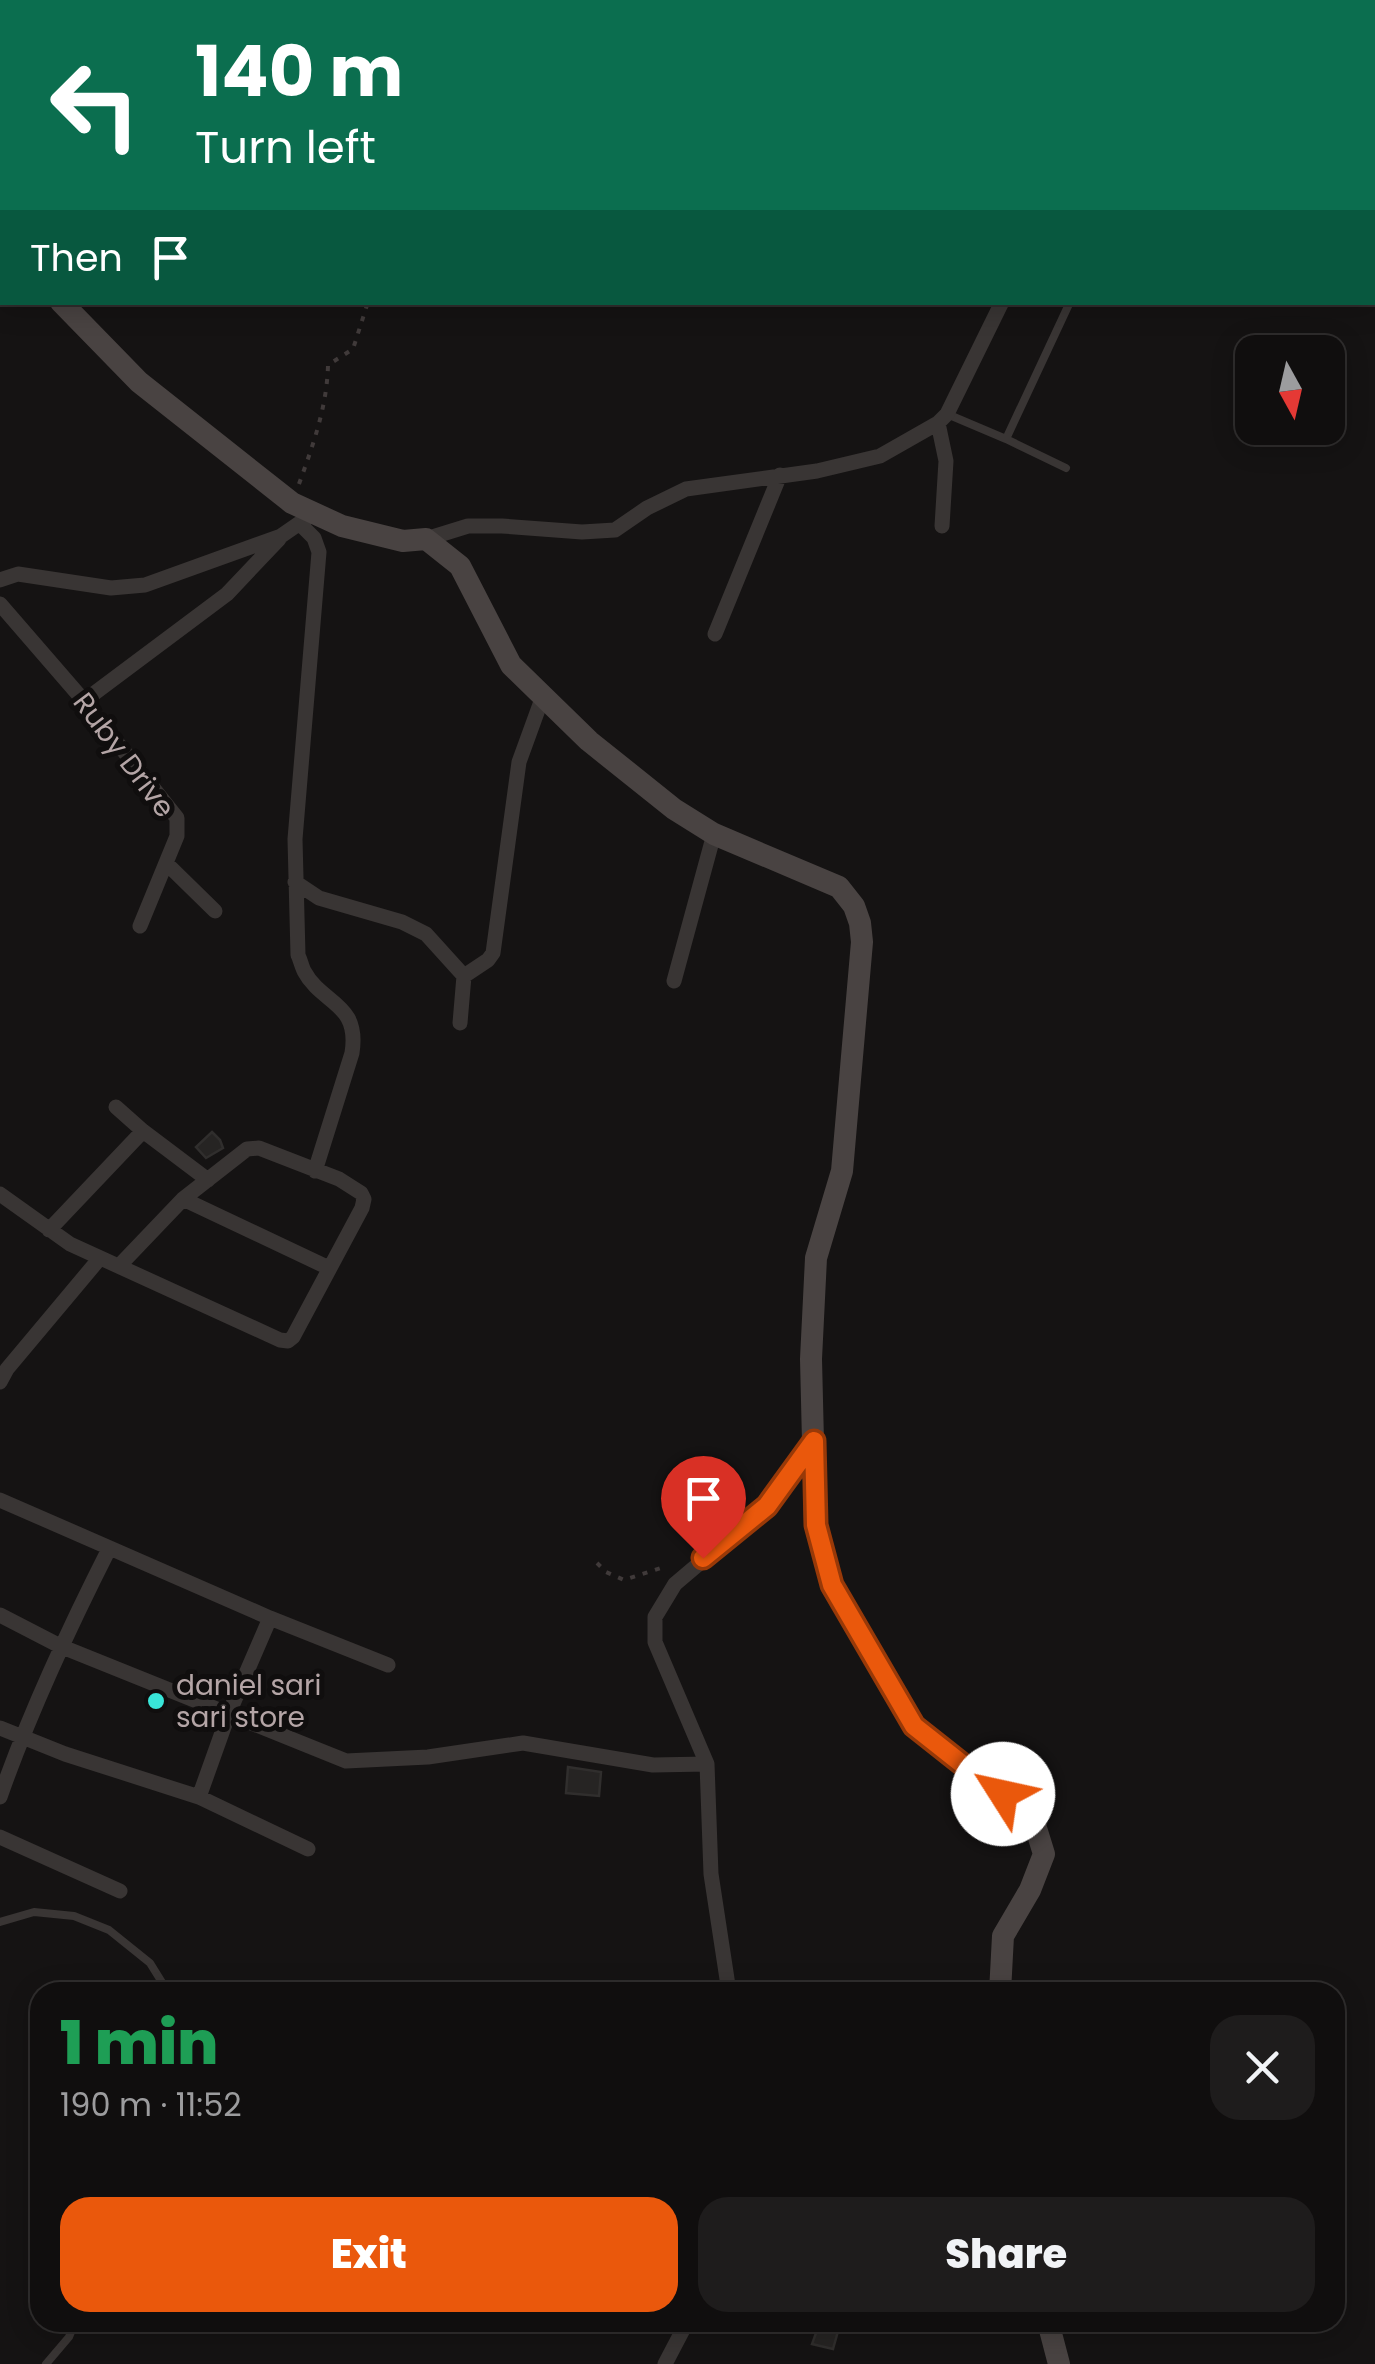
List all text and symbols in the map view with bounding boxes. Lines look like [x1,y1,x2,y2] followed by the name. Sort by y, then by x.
[195,22,403,121] text: 140 m
[30,40,160,170] icon: left
[195,116,376,179] text: Turn left
[143,230,198,285] icon: arrive
[30,231,123,284] text: Then
[1235,335,1345,445] north arrow
[1235,335,1345,445] map controls
[64,684,184,826] street label: Ruby Drive
[661,1456,746,1559] pin
[676,1471,731,1526] icon: arrive
[176,1666,321,1737] place label: daniel sari sari store
[145,1690,167,1712] marker: daniel sari sari store
[951,1742,1055,1846] position arrow
[60,2001,218,2085] text: 1 min
[1210,2015,1315,2120] button: close
[60,2082,242,2127] text: 190 m · 11:52
[60,2197,678,2312] button: Exit
[698,2197,1315,2312] button: Share

